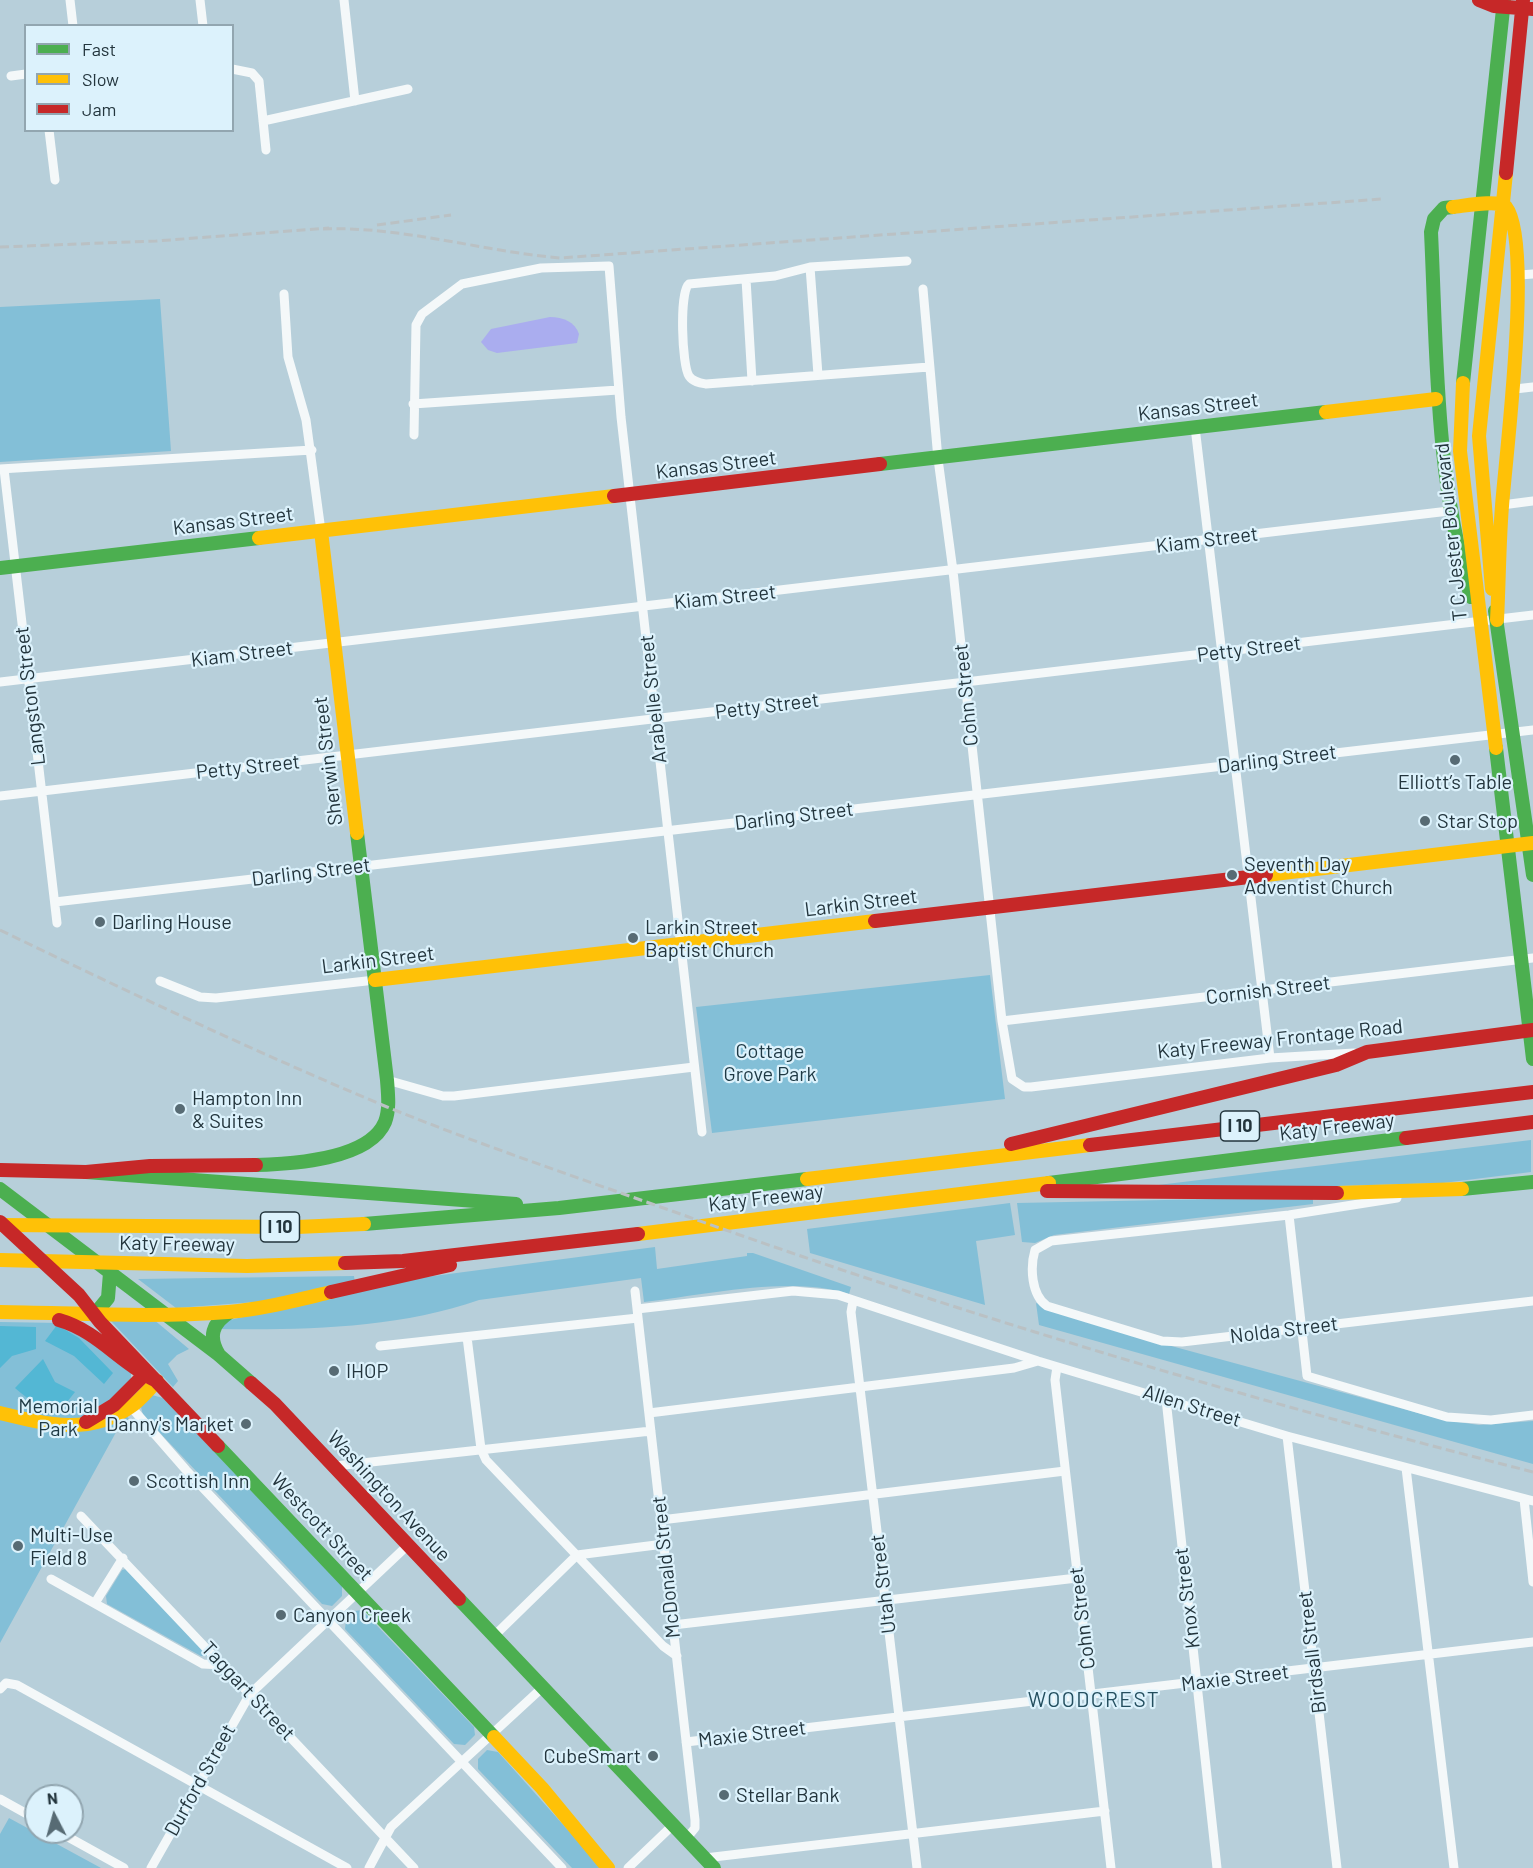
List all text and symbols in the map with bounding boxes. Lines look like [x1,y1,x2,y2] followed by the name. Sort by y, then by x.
[24,24,234,132] legend
[82,38,116,60] text: Fast
[82,68,119,90] text: Slow
[82,98,116,120] text: Jam
[1136,388,1260,426] street label: Kansas Street
[1430,442,1472,622] street label: T C Jester Boulevard
[654,446,778,484] street label: Kansas Street
[171,502,295,540] street label: Kansas Street
[1155,522,1259,558] street label: Kiam Street
[673,580,777,614] street label: Kiam Street
[10,625,50,767] street label: Langston Street
[1196,631,1302,667] street label: Petty Street
[634,633,672,765] street label: Arabelle Street
[190,636,294,672] street label: Kiam Street
[949,642,983,748] street label: Cohn Street
[714,688,820,724] street label: Petty Street
[308,695,348,827] street label: Sherwin Street
[1216,740,1338,778] street label: Darling Street
[195,750,301,784] street label: Petty Street
[1448,753,1462,767] marker: Elliott’s Table
[1398,770,1512,794] place label: Elliott’s Table
[733,797,855,835] street label: Darling Street
[1437,809,1518,833] place label: Star Stop
[1418,814,1432,828] marker: Star Stop
[1244,852,1393,899] place label: Seventh Day Adventist Church
[250,853,372,891] street label: Darling Street
[1225,868,1239,882] marker: Seventh Day Adventist Church
[803,884,919,922] street label: Larkin Street
[112,910,232,934] place label: Darling House
[93,915,107,929] marker: Darling House
[645,915,774,962] place label: Larkin Street Baptist Church
[626,931,640,945] marker: Larkin Street Baptist Church
[320,941,436,979] street label: Larkin Street
[1204,970,1332,1010] street label: Cornish Street
[1156,1014,1404,1064] street label: Katy Freeway Frontage Road
[723,1039,817,1086] park label: Cottage Grove Park
[192,1086,302,1133] place label: Hampton Inn & Suites
[173,1102,187,1116] marker: Hampton Inn & Suites
[1278,1108,1396,1146] street label: Katy Freeway
[1220,1111,1260,1141] road number: I 10
[707,1179,825,1217] street label: Katy Freeway
[260,1212,300,1242] road number: I 10
[119,1231,235,1257] street label: Katy Freeway
[1229,1311,1339,1349] street label: Nolda Street
[346,1359,388,1383] place label: IHOP
[327,1364,341,1378] marker: IHOP
[1140,1380,1244,1432] street label: Allen Street
[18,1394,98,1441] park label: Memorial Park
[106,1412,234,1436] place label: Danny's Market
[239,1417,253,1431] marker: Danny's Market
[322,1426,456,1566] street label: Washington Avenue
[266,1468,378,1586] street label: Westcott Street
[146,1469,250,1493] place label: Scottish Inn
[127,1474,141,1488] marker: Scottish Inn
[647,1495,685,1639] street label: McDonald Street
[30,1523,113,1570] place label: Multi-Use Field 8
[865,1533,901,1635] street label: Utah Street
[11,1539,25,1553] marker: Multi-Use Field 8
[1169,1546,1205,1650] street label: Knox Street
[1064,1565,1100,1671] street label: Cohn Street
[1293,1589,1331,1715] street label: Birdsall Street
[293,1603,411,1627] place label: Canyon Creek
[274,1608,288,1622] marker: Canyon Creek
[196,1637,300,1745] street label: Taggart Street
[1180,1659,1290,1697] street label: Maxie Street
[1028,1687,1160,1713] district label: WOODCREST
[697,1715,807,1753] street label: Maxie Street
[159,1720,241,1840] street label: Durford Street
[543,1744,641,1768] place label: CubeSmart
[646,1749,660,1763] marker: CubeSmart
[736,1783,839,1807] place label: Stellar Bank
[24,1784,84,1844] north arrow
[46,1788,59,1808] text: N
[717,1788,731,1802] marker: Stellar Bank

